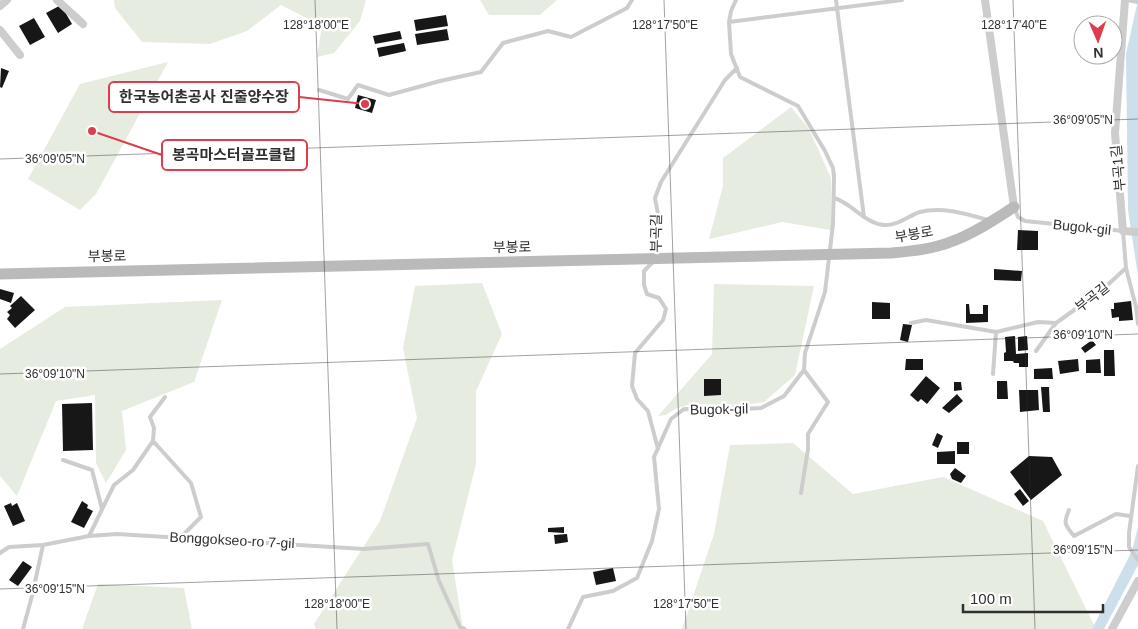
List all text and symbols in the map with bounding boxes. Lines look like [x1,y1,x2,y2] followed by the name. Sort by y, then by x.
[1073,15,1123,65] north arrow
[283,18,349,32] text: 128°18'00"E
[632,18,698,32] text: 128°17'50"E
[981,18,1047,32] text: 128°17'40"E
[1093,45,1104,61] text: N
[109,82,299,112] callout: 한국농어촌공사 진줄양수장
[119,88,289,105] text: 한국농어촌공사 진줄양수장
[1053,113,1113,127] text: 36°09'05"N
[162,140,307,170] callout: 봉곡마스터골프클럽
[1108,144,1128,192] street label: 부곡1길
[172,146,296,163] text: 봉곡마스터골프클럽
[25,152,85,166] text: 36°09'05"N
[648,214,664,252] street label: 부곡길
[1052,216,1112,238] street label: Bugok-gil
[894,223,935,245] street label: 부봉로
[493,239,532,255] street label: 부봉로
[88,248,127,264] street label: 부봉로
[1072,279,1112,315] street label: 부곡길
[1053,328,1113,342] text: 36°09'10"N
[25,367,85,381] text: 36°09'10"N
[690,400,748,418] street label: Bugok-gil
[169,529,295,551] street label: Bonggokseo-ro 7-gil
[1053,543,1113,557] text: 36°09'15"N
[25,582,85,596] text: 36°09'15"N
[963,582,1103,614] scale bar
[970,590,1012,607] text: 100 m
[304,597,370,611] text: 128°18'00"E
[653,597,719,611] text: 128°17'50"E

